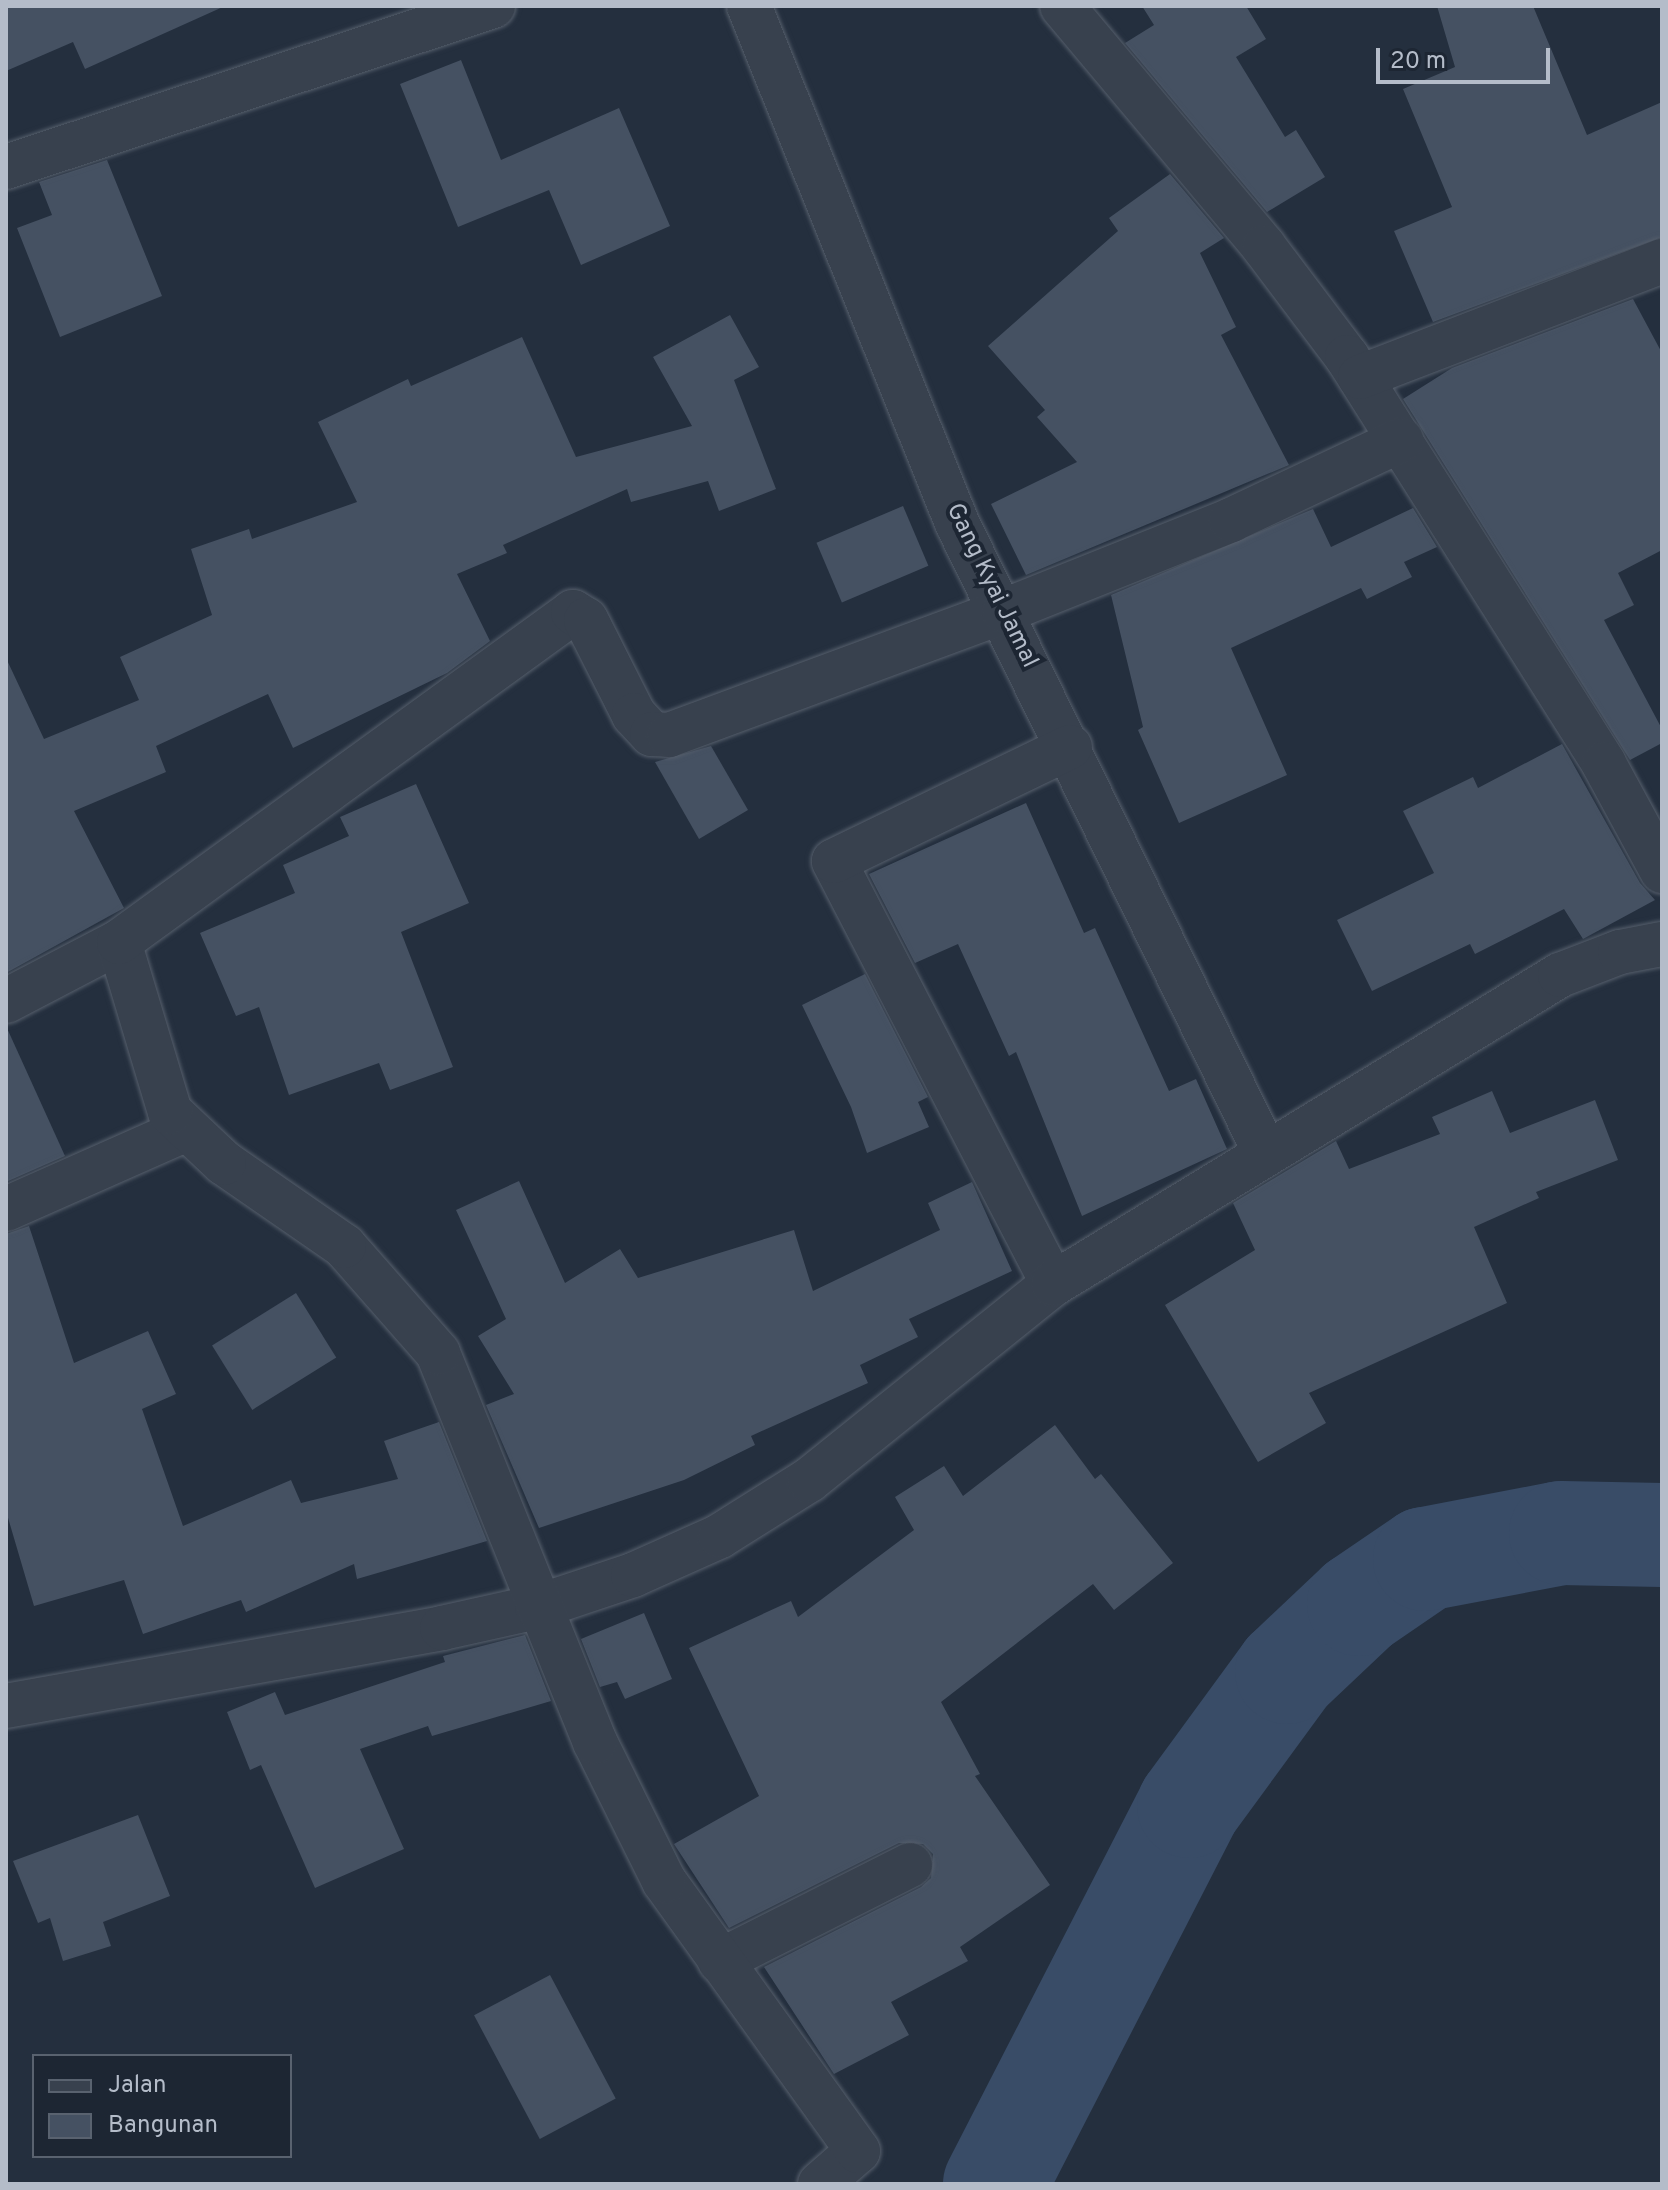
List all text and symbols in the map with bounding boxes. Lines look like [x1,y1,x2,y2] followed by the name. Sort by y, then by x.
[1380,32,1554,82] scale bar
[1390,47,1446,77] text: 20 m
[939,499,1043,673] street label: Gang Kyai Jamal
[32,2054,292,2158] legend
[108,2071,166,2101] text: Jalan
[108,2111,218,2141] text: Bangunan

